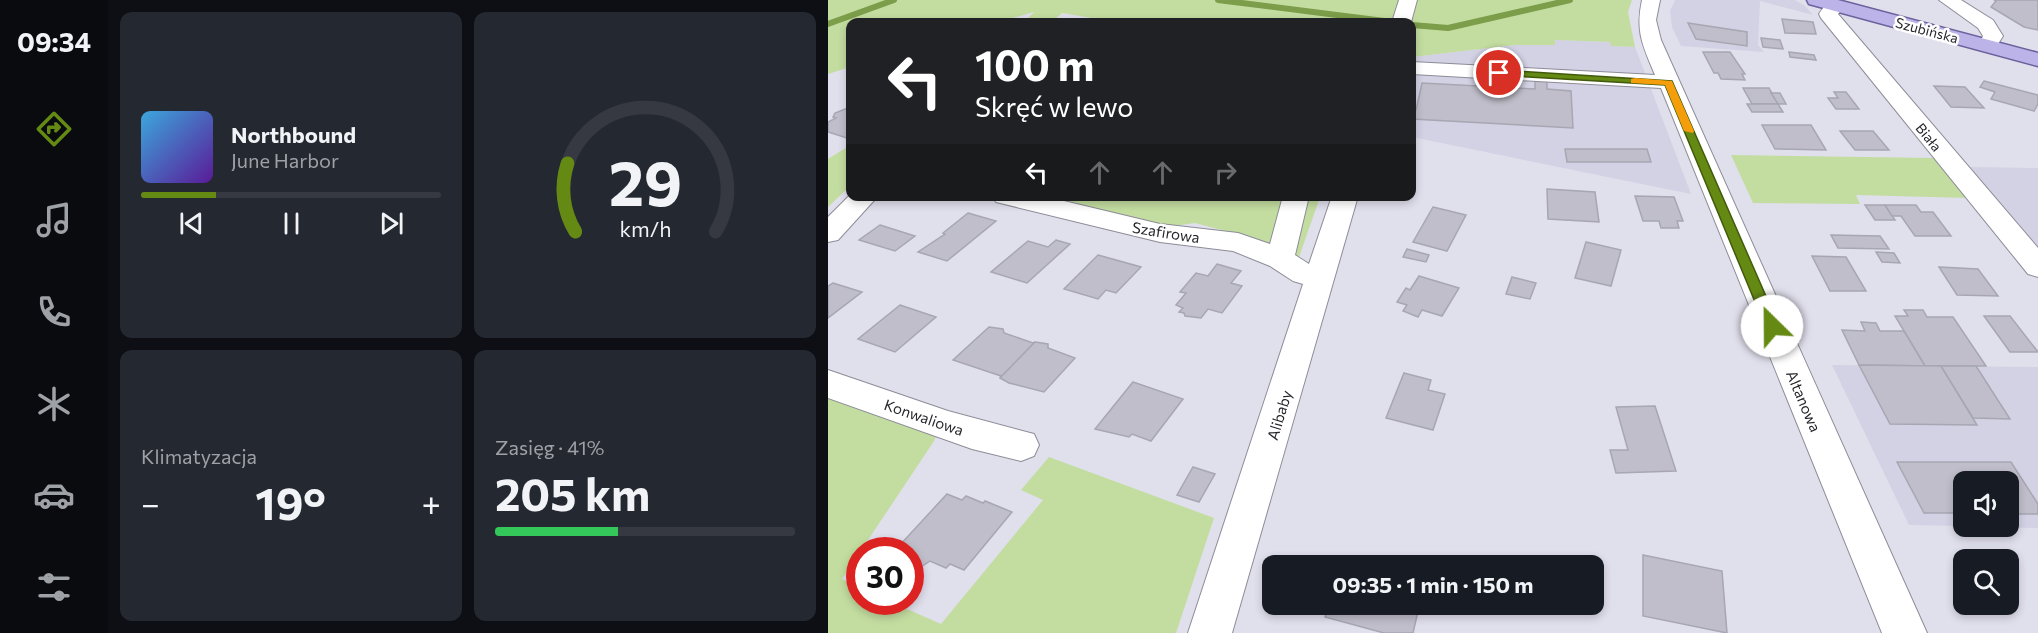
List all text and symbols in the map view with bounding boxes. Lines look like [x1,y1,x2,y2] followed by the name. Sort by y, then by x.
[1894,13,1960,47] street label: Szubińska
[17,25,91,58] text: 09:34
[975,38,1095,90] text: 100 m
[876,42,954,120] icon: left
[1473,47,1524,98] pin
[1482,56,1515,89] icon: arrive
[975,90,1133,123] text: Skręć w lewo
[33,108,75,150] icon: directions
[1912,119,1946,155] street label: Biała
[231,121,356,148] text: Northbound
[608,143,682,219] text: 29
[231,148,339,172] text: June Harbor
[1020,156,1053,189] icon: left
[1083,156,1116,189] icon: ahead
[1146,156,1179,189] icon: ahead
[1209,156,1242,189] icon: right
[33,199,75,241] icon: music
[175,207,208,240] icon: previous
[275,207,308,240] icon: pause
[375,207,408,240] icon: next
[619,216,671,242] text: km/h
[1131,218,1201,246] street label: Szafirowa
[33,291,75,333] icon: phone
[1740,294,1804,358] position arrow
[1783,367,1825,435] street label: Altanowa
[33,383,75,425] icon: climate
[1263,388,1295,442] street label: Alibaby
[882,395,966,439] street label: Konwaliowa
[495,435,604,459] text: Zasięg · 41%
[141,444,257,468] text: Klimatyzacja
[495,465,650,520] text: 205 km
[1953,471,2019,615] map controls
[1953,471,2019,537] button: sound
[33,474,75,516] icon: car
[255,474,326,529] text: 19°
[141,482,160,523] text: −
[422,482,441,523] text: +
[846,537,924,615] speed limit sign: 30
[1953,549,2019,615] button: search
[33,566,75,608] icon: filters
[1332,571,1534,598] text: 09:35 · 1 min · 150 m

